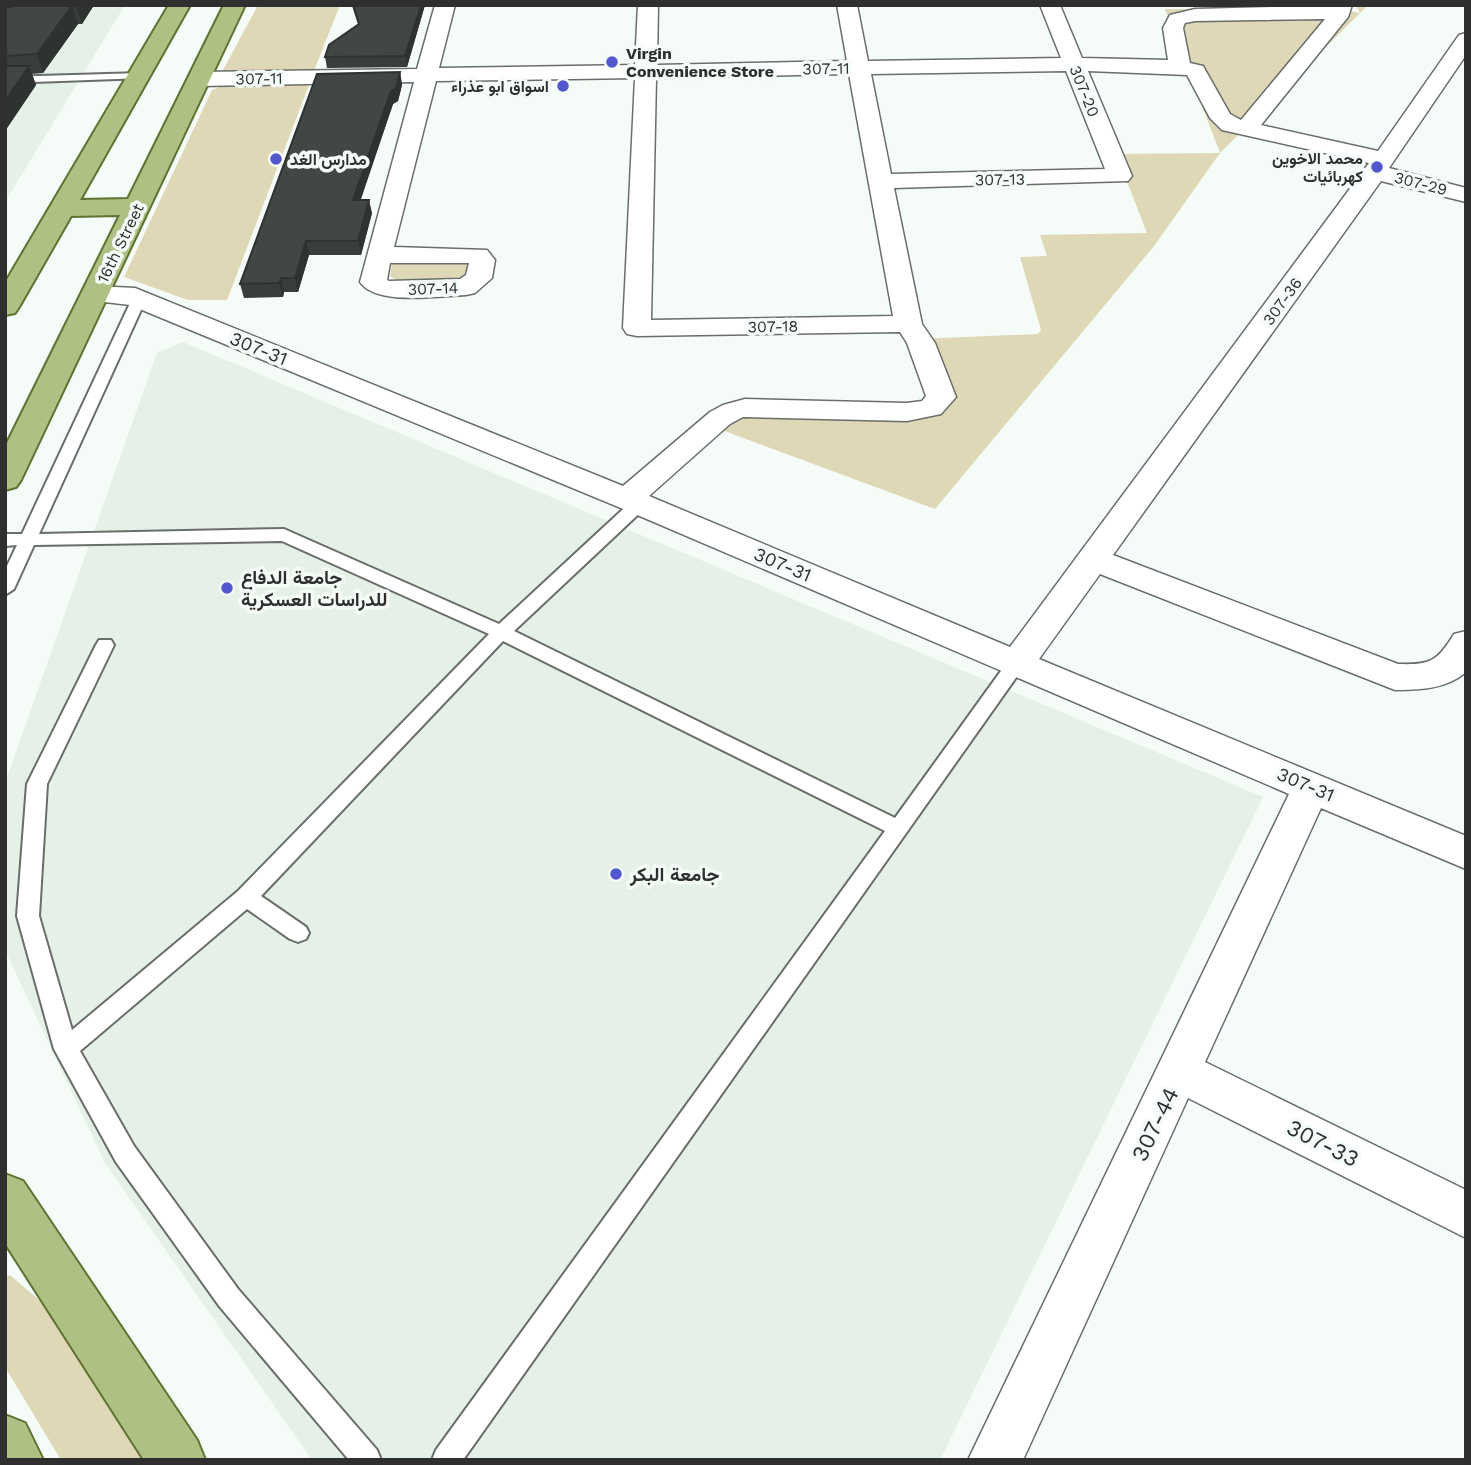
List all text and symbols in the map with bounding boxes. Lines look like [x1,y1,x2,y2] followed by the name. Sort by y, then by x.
[626,44,774,81] place label: Virgin Convenience Store
[604,54,620,70] marker: Virgin Convenience Store
[802,59,850,78] street label: 307-11
[1066,63,1103,120] street label: 307-20
[235,69,283,88] street label: 307-11
[451,77,549,97] place label: اسواق ابو عذراء
[555,78,571,94] marker: اسواق ابو عذراء
[1272,149,1363,187] place label: محمد الاخوين كهربائيات
[290,150,367,170] place label: مدارس الغد
[268,151,284,167] marker: مدارس الغد
[1369,159,1385,175] marker: محمد الاخوين كهربائيات
[1392,168,1449,199] street label: 307-29
[975,170,1025,189] street label: 307-13
[93,200,148,286] street label: 16th Street
[1259,274,1306,329] street label: 307-36
[407,278,459,299] street label: 307-14
[747,317,799,336] street label: 307-18
[227,327,291,370] street label: 307-31
[751,542,815,587] street label: 307-31
[241,566,387,612] place label: جامعة الدفاع للدراسات العسكرية
[219,580,235,596] marker: جامعة الدفاع للدراسات العسكرية
[1274,762,1338,807] street label: 307-31
[629,863,719,887] place label: جامعة البكر
[608,866,624,882] marker: جامعة البكر
[1126,1083,1185,1166] street label: 307-44
[1282,1114,1363,1173] street label: 307-33

